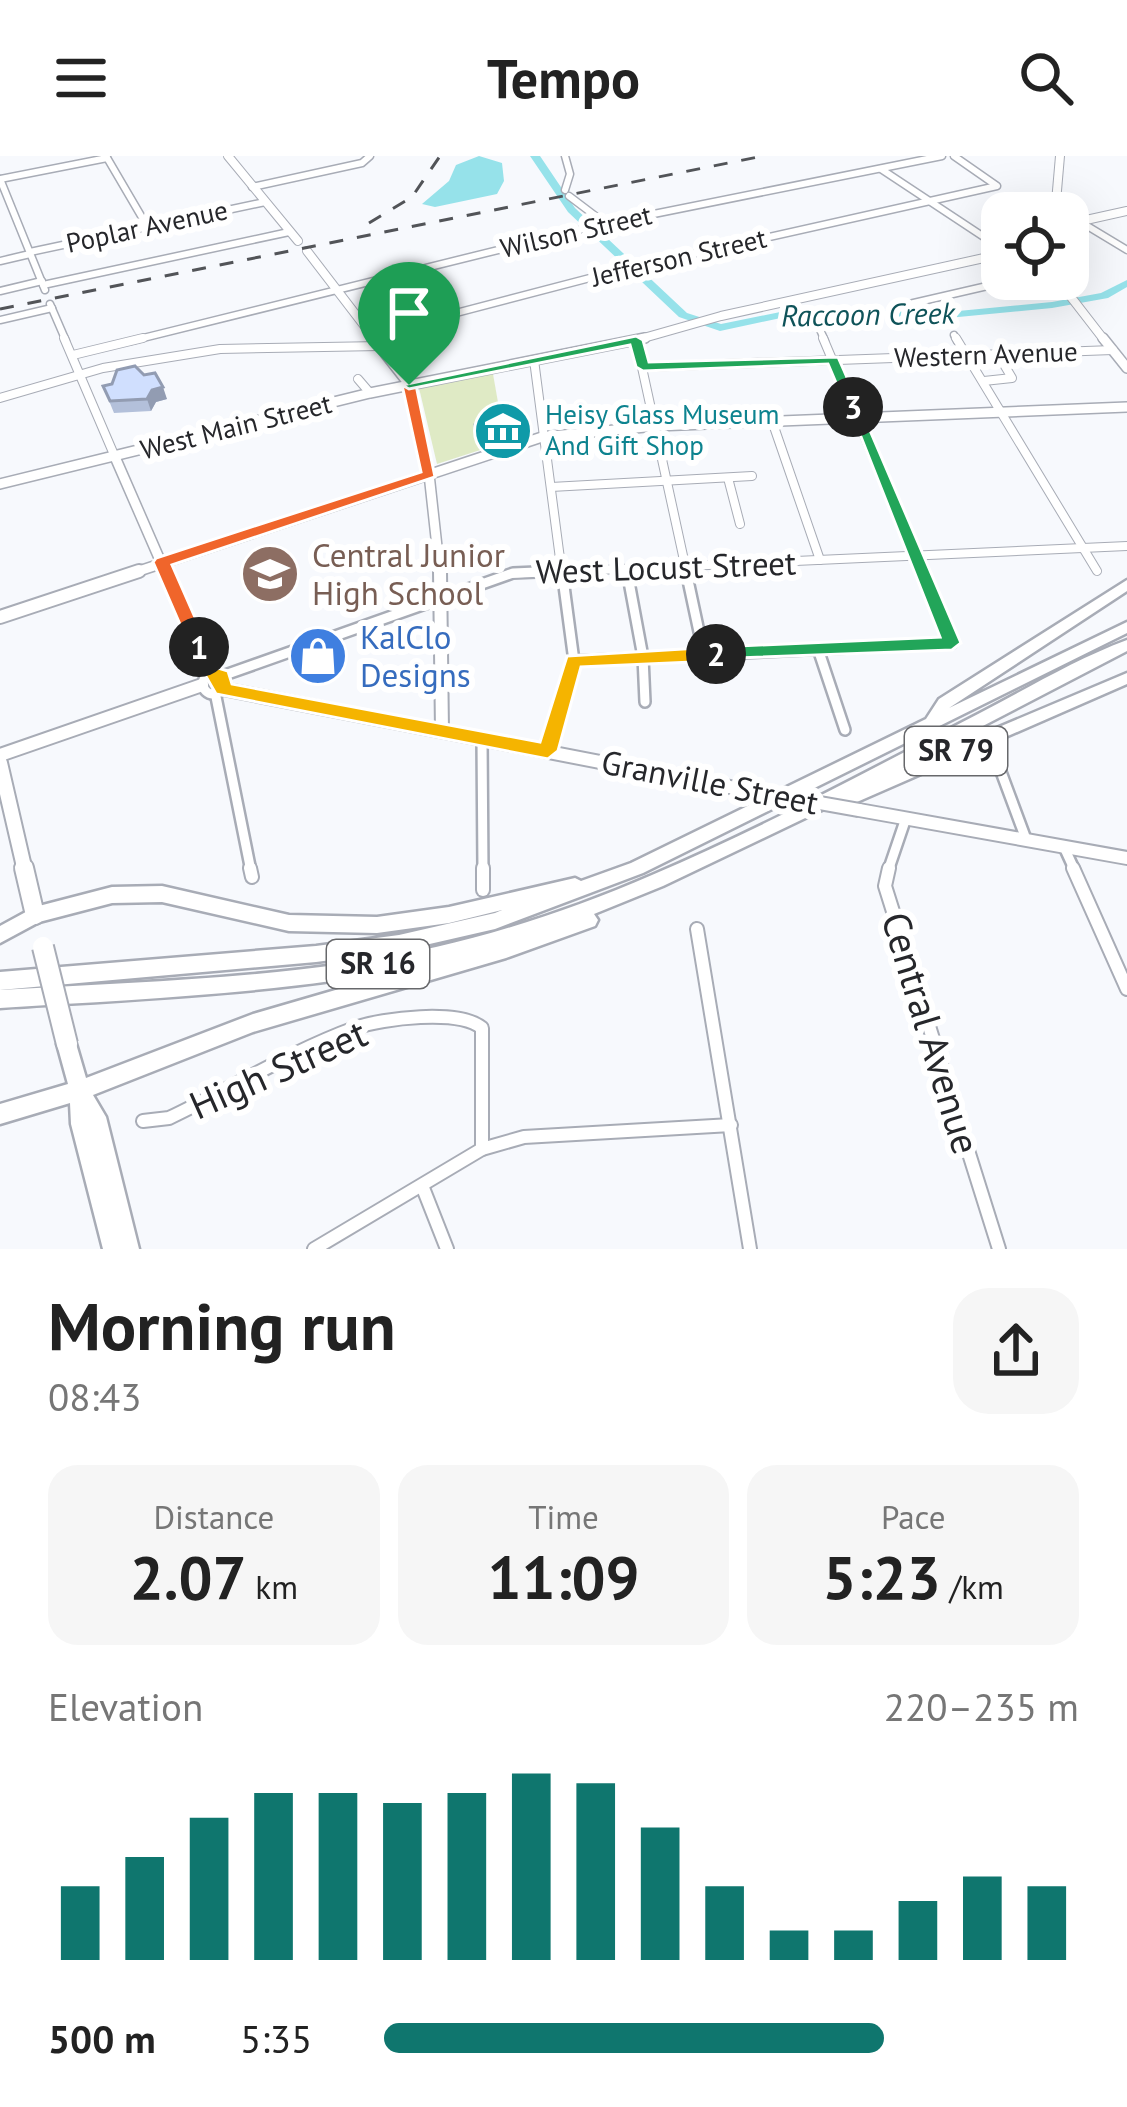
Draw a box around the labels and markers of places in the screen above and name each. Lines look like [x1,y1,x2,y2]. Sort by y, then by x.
pin [358,262,460,385]
pin: 3 [823,377,883,437]
place label: Heisy Glass Museum And Gift Shop [545,397,780,462]
museum icon: Heisy Glass Museum And Gift Shop [472,400,534,462]
place label: Central Junior High School [312,533,505,614]
school or university icon: Central Junior High School [239,543,301,605]
place label: KalClo Designs [360,615,471,696]
pin: 1 [169,617,229,677]
pin: 2 [686,624,746,684]
shop icon: KalClo Designs [287,625,349,687]

